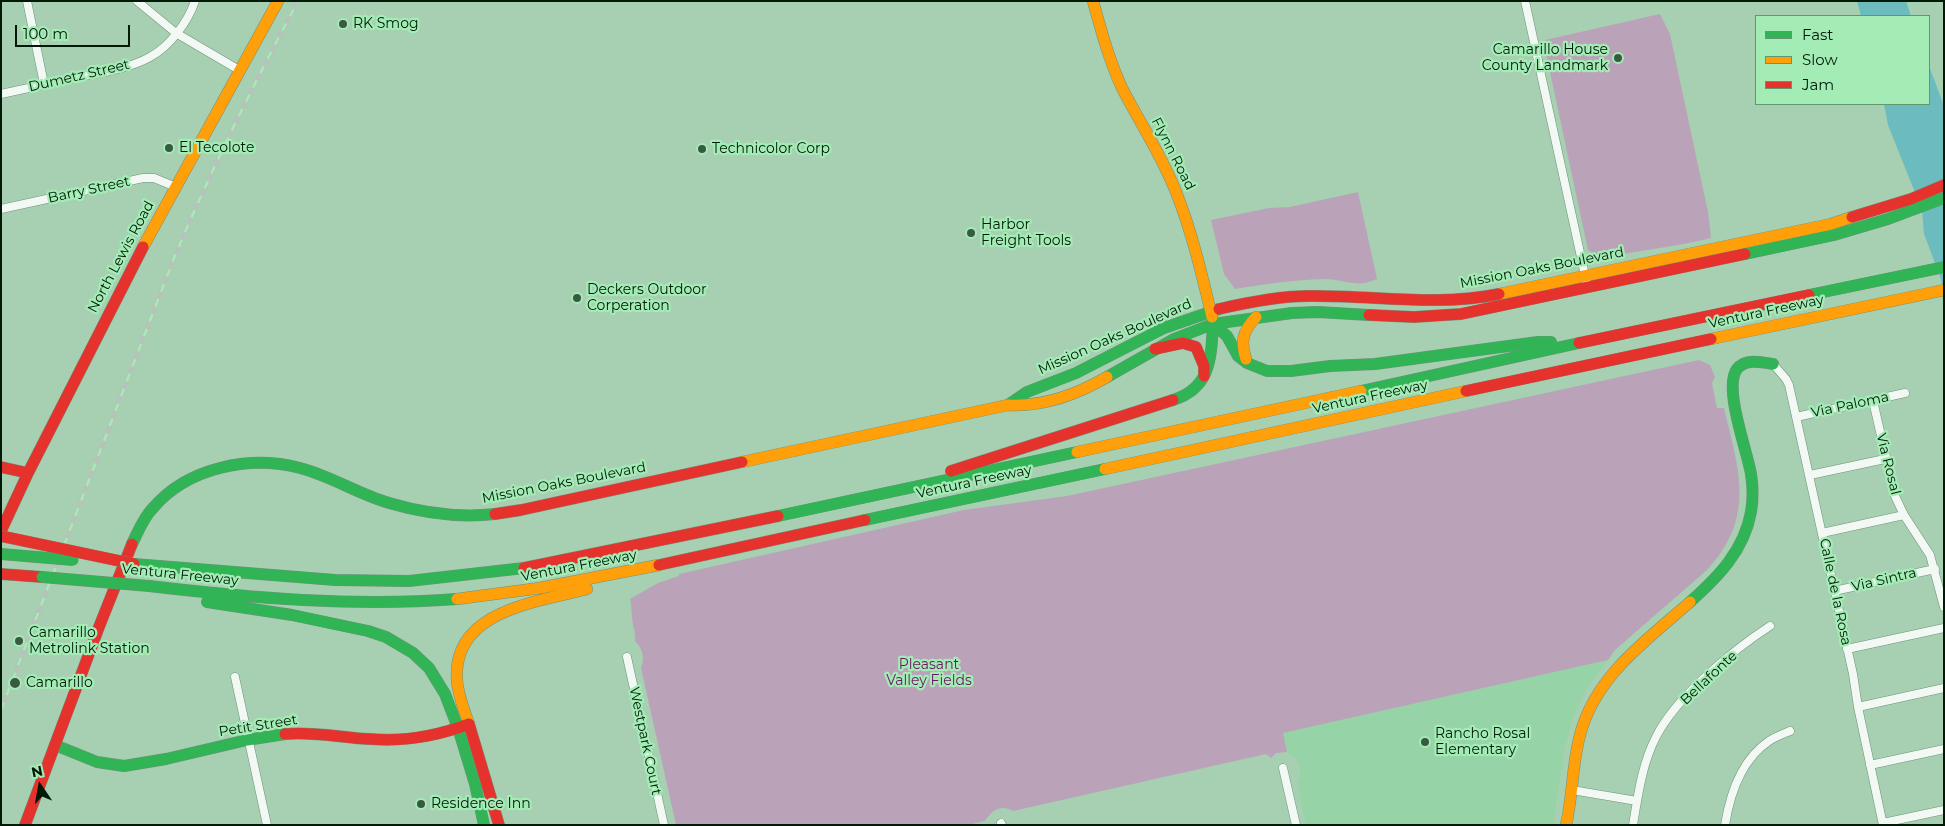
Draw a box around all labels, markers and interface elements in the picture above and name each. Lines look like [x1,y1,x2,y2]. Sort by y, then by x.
scale bar [18,15,132,47]
legend [1755,15,1930,105]
place label: RK Smog [353,16,419,32]
marker: RK Smog [337,18,349,30]
text: 100 m [23,24,68,43]
text: Fast [1802,25,1833,44]
place label: Camarillo House County Landmark [1482,42,1608,74]
text: Slow [1802,50,1838,69]
marker: Camarillo House County Landmark [1612,52,1624,64]
street label: Dumetz Street [27,56,131,96]
text: Jam [1802,75,1834,94]
street label: Flynn Road [1148,115,1198,193]
place label: El Tecolote [179,140,254,156]
place label: Technicolor Corp [712,141,830,157]
marker: El Tecolote [163,142,175,154]
marker: Technicolor Corp [696,143,708,155]
street label: Barry Street [46,173,132,207]
street label: North Lewis Road [84,198,158,316]
place label: Harbor Freight Tools [981,217,1071,250]
marker: Harbor Freight Tools [965,227,977,239]
street label: Mission Oaks Boulevard [1459,244,1625,292]
place label: Deckers Outdoor Corperation [587,282,707,314]
marker: Deckers Outdoor Corperation [571,292,583,304]
street label: Ventura Freeway [1707,292,1825,332]
street label: Mission Oaks Boulevard [1036,295,1194,379]
street label: Ventura Freeway [1311,377,1429,417]
street label: Via Paloma [1810,389,1890,421]
street label: Via Rosal [1872,431,1904,497]
street label: Mission Oaks Boulevard [481,459,647,507]
street label: Ventura Freeway [915,462,1033,502]
street label: Calle de la Rosa [1815,537,1855,647]
street label: Ventura Freeway [520,547,638,585]
street label: Ventura Freeway [121,561,239,589]
street label: Via Sintra [1850,564,1918,596]
place label: Camarillo Metrolink Station [29,625,150,658]
marker: Camarillo Metrolink Station [13,635,25,647]
street label: Bellafonte [1677,647,1741,709]
park label: Pleasant Valley Fields [886,657,972,690]
place label: Camarillo [26,675,93,691]
marker: Camarillo [8,676,22,690]
street label: Westpark Court [625,685,665,797]
street label: Petit Street [218,711,298,741]
place label: Rancho Rosal Elementary [1435,726,1530,759]
marker: Rancho Rosal Elementary [1419,736,1431,748]
north arrow [15,761,65,811]
text: N [29,761,44,781]
place label: Residence Inn [431,796,531,812]
marker: Residence Inn [415,798,427,810]

